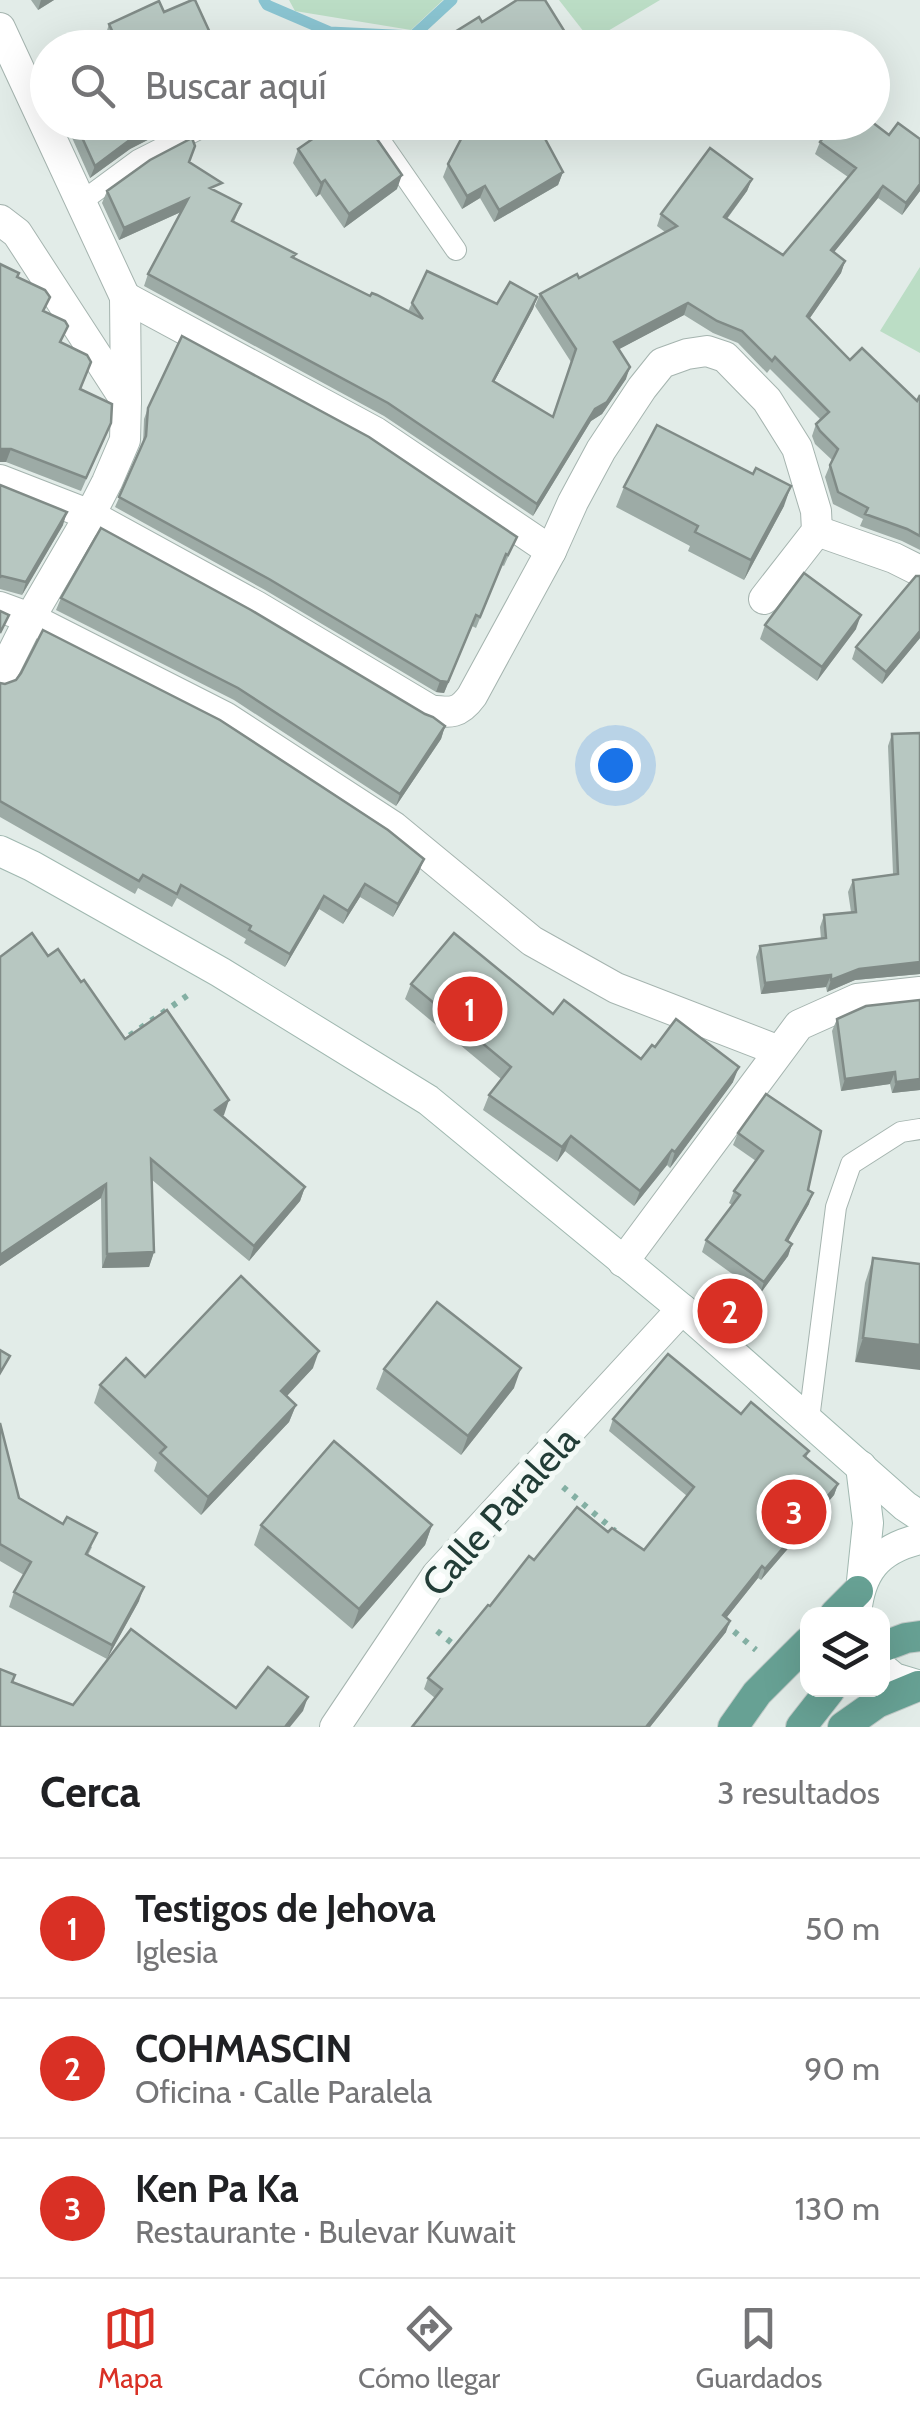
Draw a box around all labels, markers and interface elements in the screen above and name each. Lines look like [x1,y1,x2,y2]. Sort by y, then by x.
search box [30,30,890,140]
icon: search [65,58,120,113]
text: Buscar aquí [145,62,327,109]
your location [590,740,641,791]
pin: 1 [438,972,502,1046]
pin: 2 [698,1274,762,1348]
street label: Calle Paralela [412,1416,588,1606]
pin: 3 [762,1474,826,1550]
map controls [800,1607,890,1697]
button: layers [800,1607,890,1697]
text: Cerca [40,1766,140,1818]
text: 3 resultados [717,1773,880,1812]
text: Testigos de Jehova [135,1885,436,1932]
text: 1 [67,1909,78,1948]
text: 50 m [805,1909,880,1948]
text: Iglesia [135,1932,218,1971]
text: COHMASCIN [135,2025,352,2072]
text: 2 [64,2049,81,2088]
text: 90 m [804,2049,880,2088]
text: Oficina · Calle Paralela [135,2072,432,2111]
text: Ken Pa Ka [135,2165,299,2212]
text: 3 [64,2189,81,2228]
text: 130 m [795,2189,880,2228]
text: Restaurante · Bulevar Kuwait [135,2212,516,2251]
tab: Mapa [98,2301,163,2395]
tab: Cómo llegar [358,2301,500,2395]
tab: Guardados [696,2301,822,2395]

